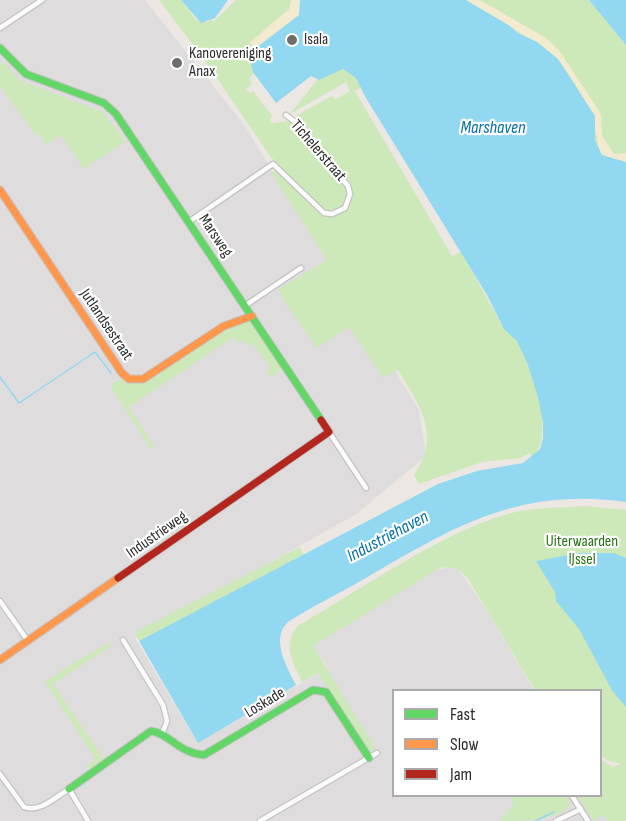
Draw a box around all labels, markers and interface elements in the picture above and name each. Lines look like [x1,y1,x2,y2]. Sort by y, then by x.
place label: Isala [304,30,328,50]
marker: Isala [285,33,299,47]
place label: Kanovereniging Anax [189,44,271,82]
marker: Kanovereniging Anax [170,56,184,70]
street label: Tichelerstraat [286,116,350,186]
water label: Marshaven [460,117,526,139]
street label: Marsweg [194,211,236,261]
street label: Jutlandsestraat [75,286,137,364]
street label: Industrieweg [123,507,191,563]
water label: Industriehaven [344,507,432,567]
park label: Uiterwaarden IJssel [546,532,618,570]
street label: Loskade [241,684,289,722]
legend [392,689,602,797]
text: Fast [450,704,475,725]
text: Slow [450,734,479,755]
text: Jam [450,764,472,785]

